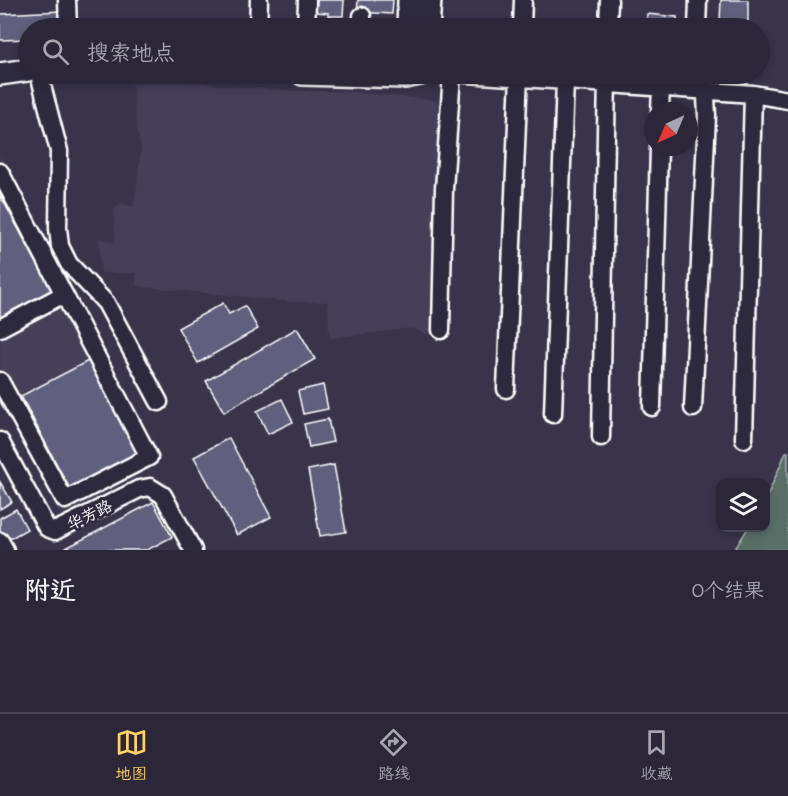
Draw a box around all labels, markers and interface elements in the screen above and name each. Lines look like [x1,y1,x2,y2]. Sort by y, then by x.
search box [18,18,770,84]
icon: search [39,35,72,68]
text: 搜索地点 [87,37,175,66]
north arrow [644,102,698,156]
map controls [716,478,770,532]
button: layers [716,478,770,532]
street label: 华芳路 [63,494,115,534]
text: 附近 [24,572,76,606]
text: 0个结果 [692,576,764,602]
tab: 地图 [115,726,148,784]
tab: 路线 [377,726,410,784]
tab: 收藏 [640,726,673,784]

